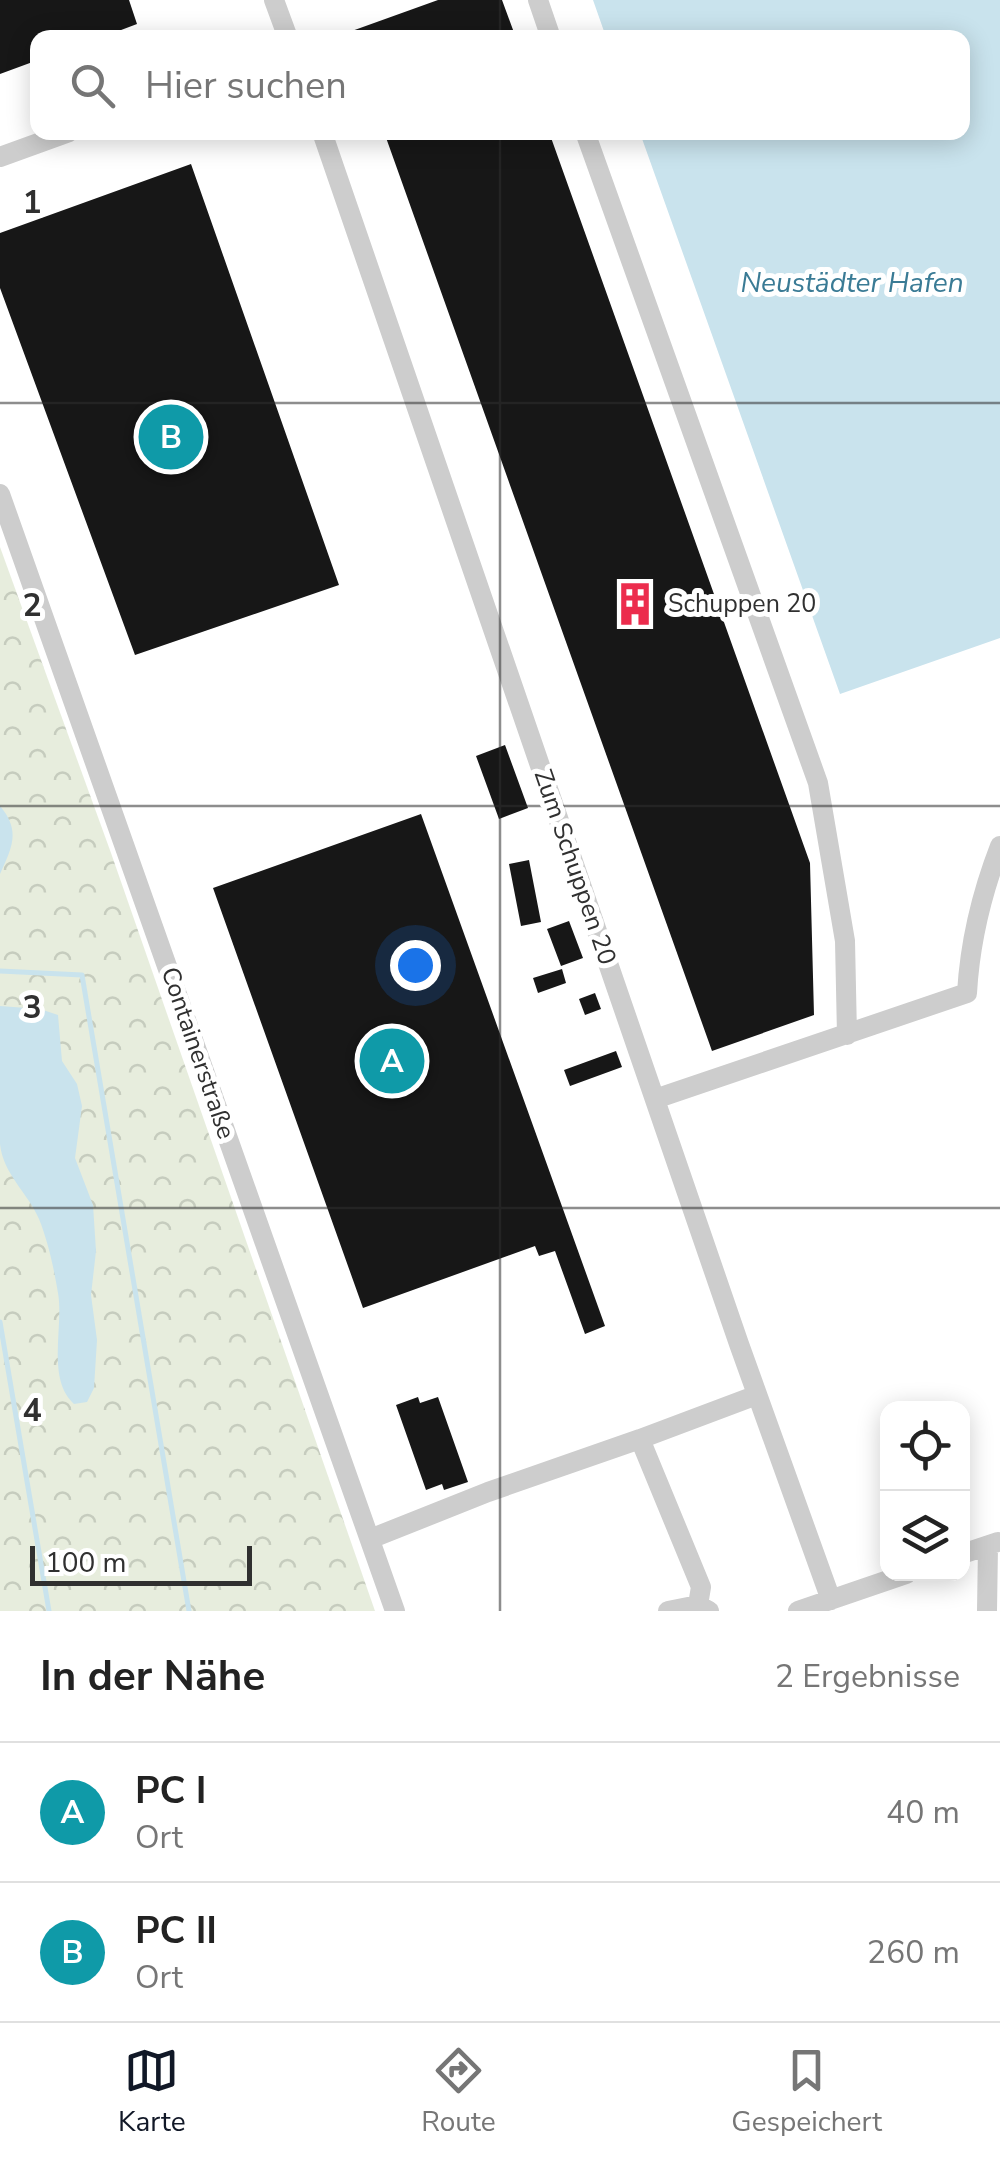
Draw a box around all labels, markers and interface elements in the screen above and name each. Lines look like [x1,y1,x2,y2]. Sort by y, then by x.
search box [30,30,970,140]
icon: search [65,58,120,113]
text: Hier suchen [145,60,347,111]
text: 1 [22,181,42,224]
water label: Neustädter Hafen [740,264,964,302]
pin: B [138,400,204,474]
building icon: Schuppen 20 [611,580,659,628]
text: 2 [22,584,42,627]
place label: Schuppen 20 [668,587,816,621]
street label: Zum Schuppen 20 [526,765,624,969]
your location [390,940,441,991]
street label: Containerstraße [153,963,243,1143]
text: 3 [22,986,42,1029]
pin: A [360,1024,424,1098]
text: 4 [22,1389,42,1432]
map controls [880,1401,970,1581]
button: locate [880,1401,970,1491]
button: layers [880,1491,970,1581]
scale bar [30,1541,252,1586]
text: 100 m [45,1544,127,1582]
text: In der Nähe [40,1648,265,1705]
text: 2 Ergebnisse [775,1655,960,1698]
text: PC I [135,1765,206,1816]
text: A [61,1791,84,1834]
text: 40 m [886,1791,960,1834]
text: Ort [135,1816,183,1859]
text: PC II [135,1905,217,1956]
text: B [61,1931,84,1974]
text: 260 m [867,1931,960,1974]
text: Ort [135,1956,183,1999]
tab: Karte [118,2043,186,2141]
tab: Route [421,2043,496,2141]
tab: Gespeichert [731,2043,882,2141]

